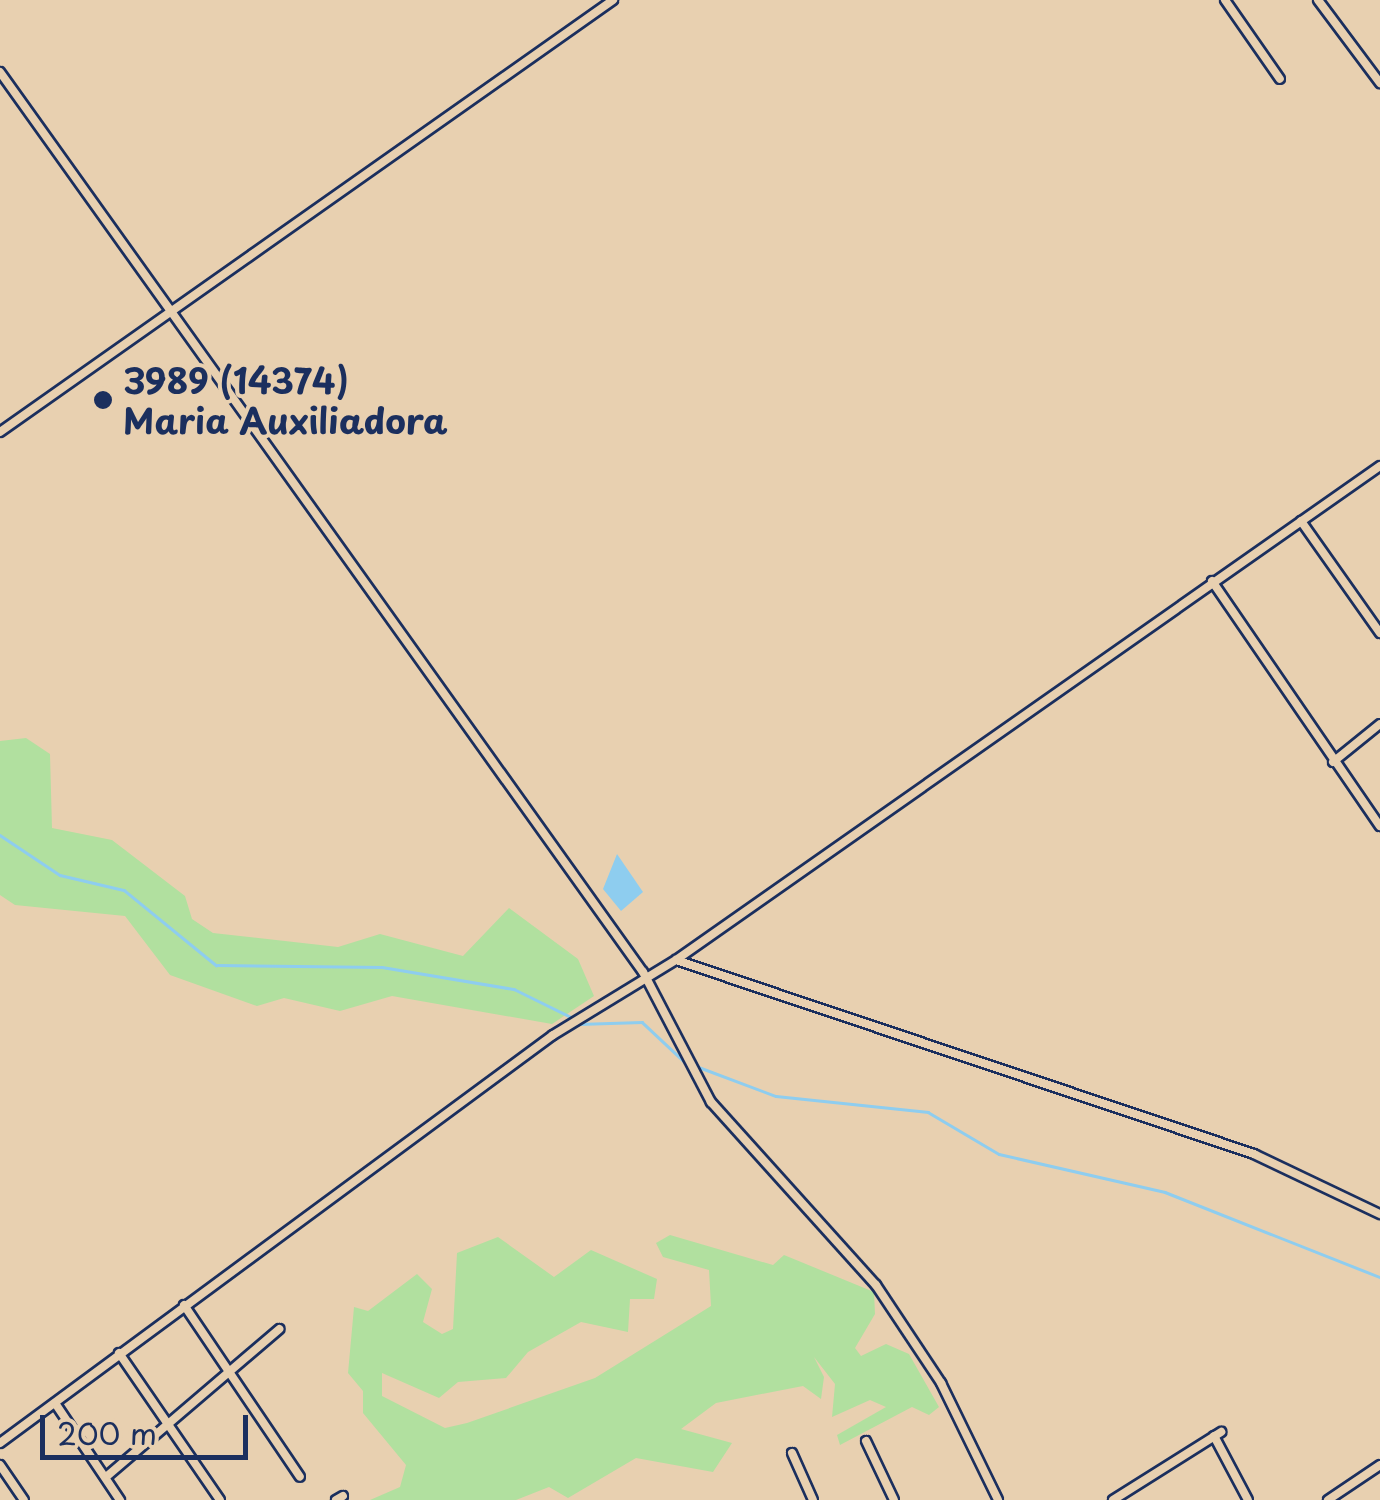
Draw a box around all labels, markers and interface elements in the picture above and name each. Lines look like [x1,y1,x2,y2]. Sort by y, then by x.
place label: 3989 (14374) Maria Auxiliadora [123,359,446,441]
marker: 3989 (14374) Maria Auxiliadora [92,389,114,411]
scale bar [45,1395,252,1457]
text: 200 m [57,1410,157,1455]

